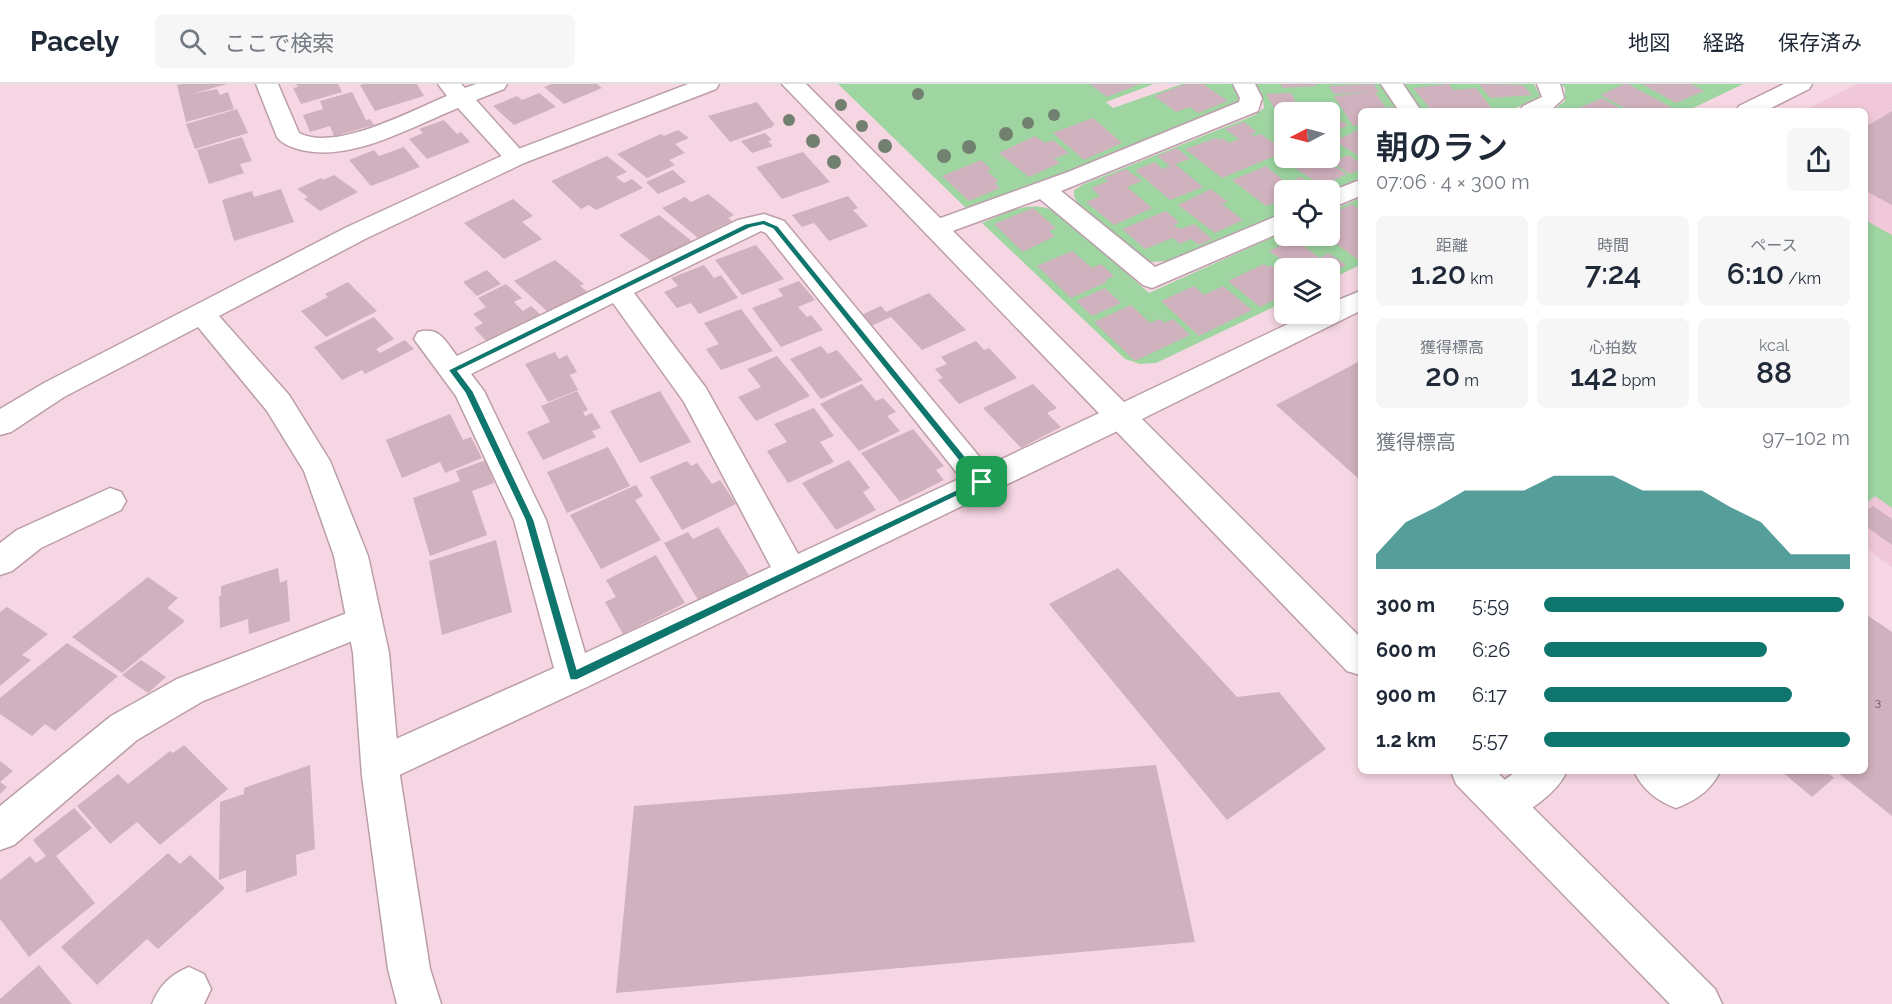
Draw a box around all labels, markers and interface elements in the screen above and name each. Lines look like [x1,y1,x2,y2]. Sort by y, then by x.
search box [155,14,575,68]
text: Pacely [30,25,119,58]
icon: search [176,25,209,58]
text: ここで検索 [224,30,334,56]
text: 地図 [1628,30,1670,55]
text: 経路 [1703,30,1745,55]
text: 保存済み [1778,30,1862,55]
north arrow [1274,102,1340,168]
map controls [1274,102,1340,324]
text: 朝のラン [1376,128,1508,167]
button: share [1787,128,1850,191]
text: 07:06 · 4 × 300 m [1376,170,1530,194]
button: locate [1274,180,1340,246]
text: 距離 [1436,236,1468,255]
text: 時間 [1597,236,1629,255]
text: ペース [1750,236,1798,255]
text: 1.20 [1411,256,1466,291]
text: 7:24 [1585,256,1641,291]
text: 6:10 [1727,256,1784,291]
button: layers [1274,258,1340,324]
text: km [1466,269,1493,288]
text: /km [1784,269,1821,288]
text: kcal [1759,336,1789,355]
text: 獲得標高 [1420,338,1484,357]
text: 心拍数 [1589,338,1637,357]
text: 88 [1756,355,1792,390]
text: 20 [1425,358,1460,393]
text: 142 [1570,358,1618,393]
text: m [1460,371,1479,390]
text: bpm [1618,371,1656,390]
text: 97–102 m [1762,426,1850,450]
text: 獲得標高 [1376,430,1456,454]
pin [956,456,1007,507]
icon: arrive [965,465,998,498]
text: 300 m [1376,593,1435,617]
text: 5:59 [1472,593,1509,617]
text: 600 m [1376,638,1436,662]
text: 6:26 [1472,638,1510,662]
text: 900 m [1376,683,1436,707]
text: 6:17 [1472,683,1507,707]
house number: 3 [1875,695,1881,709]
text: 1.2 km [1376,728,1436,752]
text: 5:57 [1472,728,1508,752]

